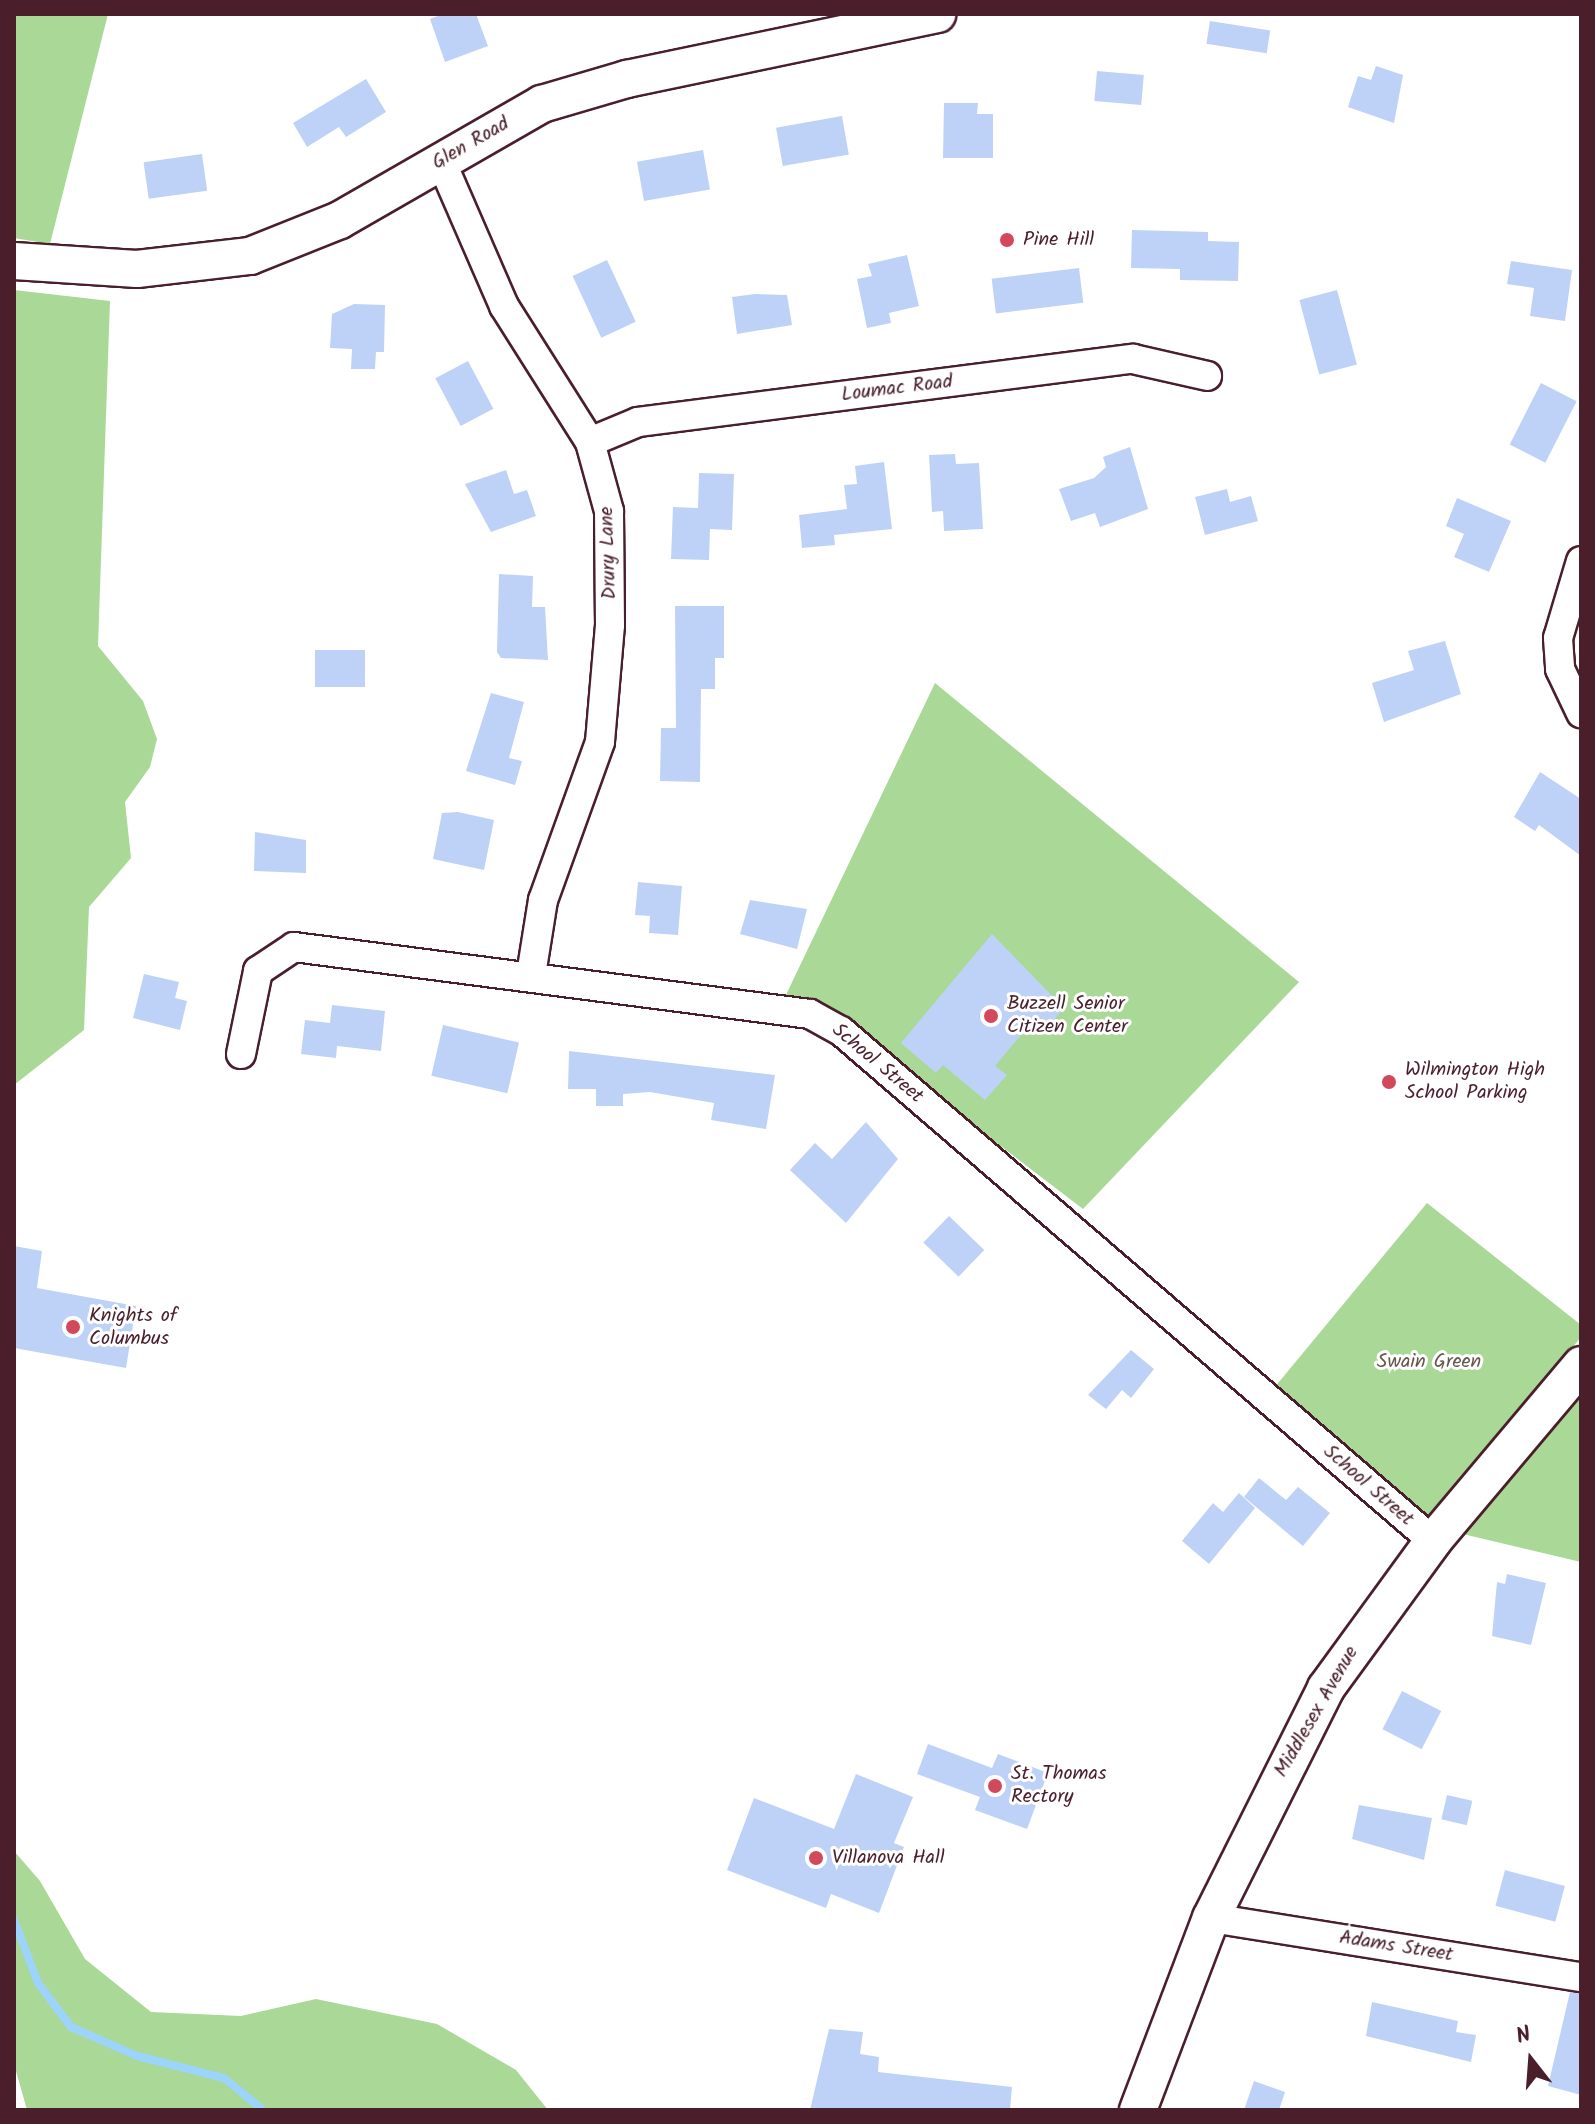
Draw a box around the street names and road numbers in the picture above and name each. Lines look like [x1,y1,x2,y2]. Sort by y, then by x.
street label: Glen Road [428,112,514,176]
street label: Loumac Road [840,370,954,408]
street label: Drury Lane [595,506,623,600]
street label: School Street [826,1019,928,1109]
street label: School Street [1318,1440,1418,1532]
street label: Middlesex Avenue [1270,1642,1364,1782]
street label: Adams Street [1337,1926,1455,1968]

